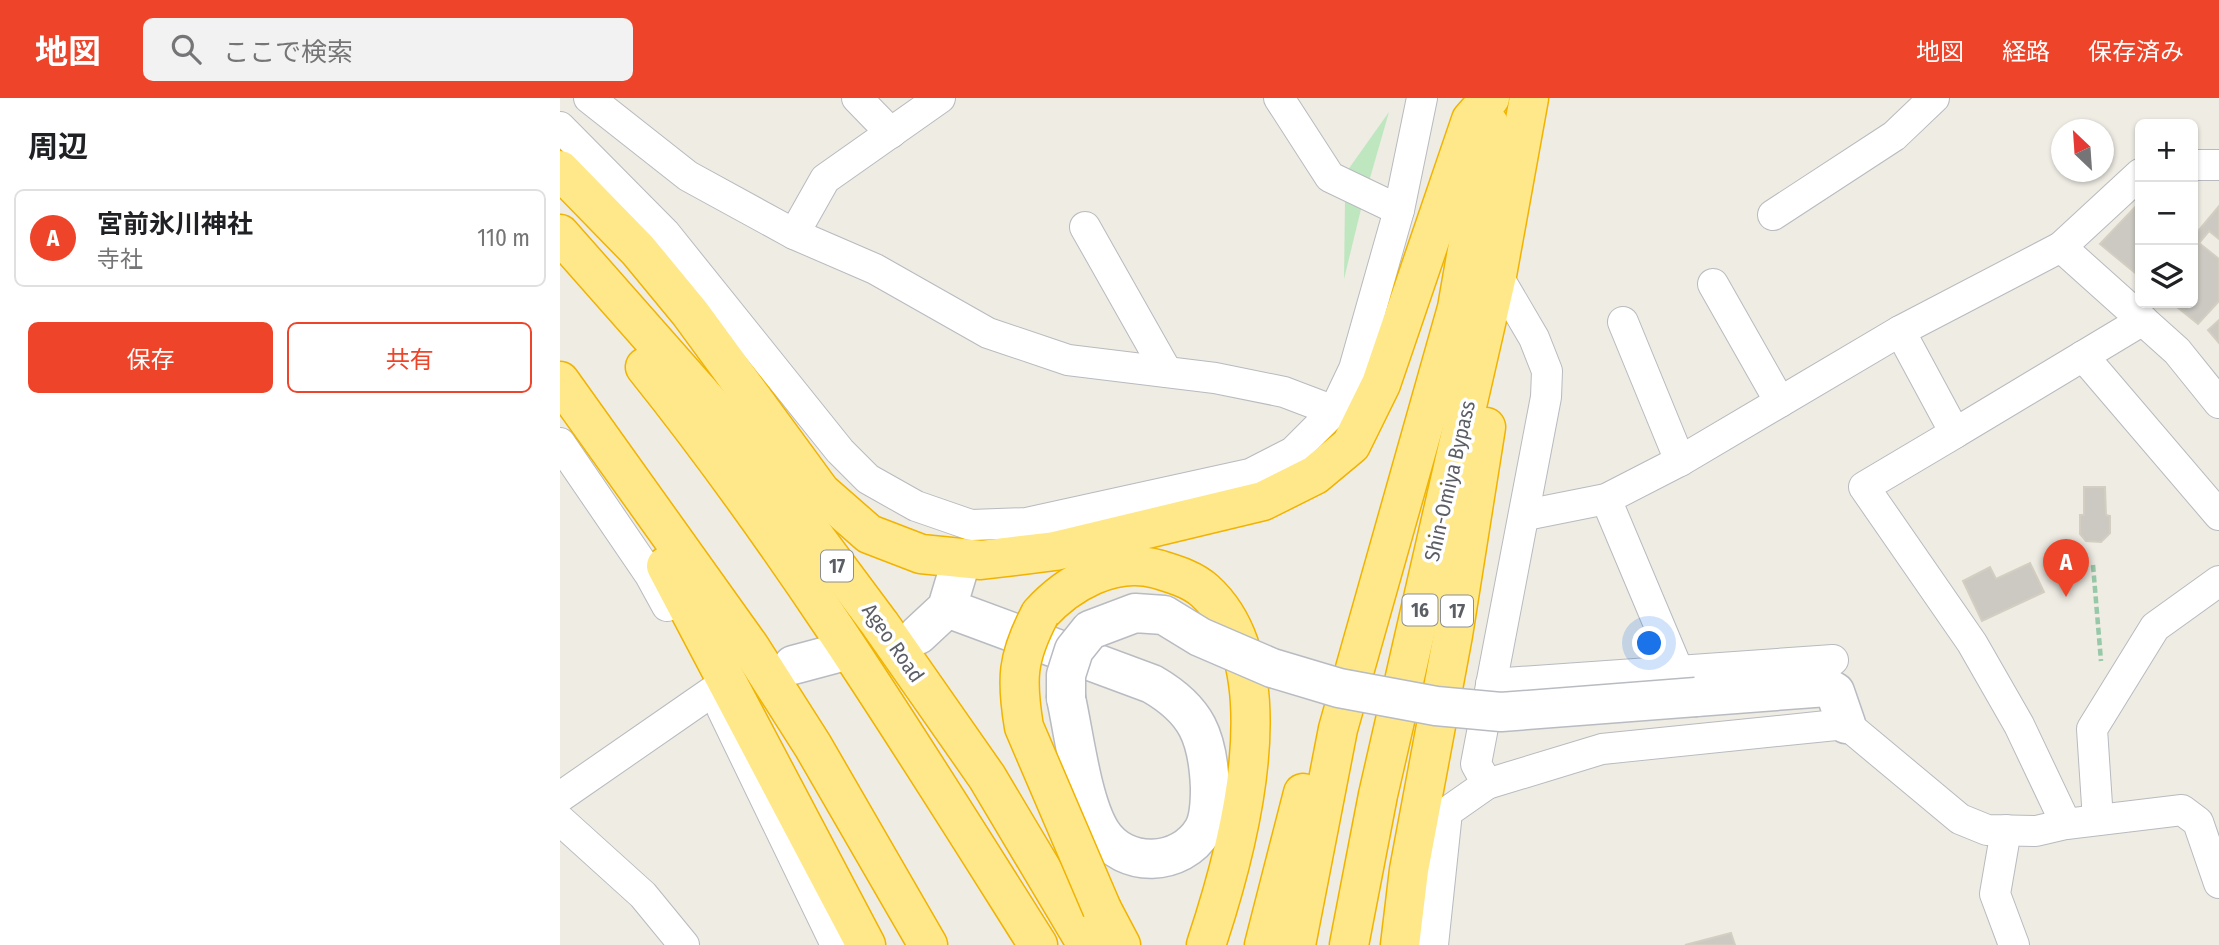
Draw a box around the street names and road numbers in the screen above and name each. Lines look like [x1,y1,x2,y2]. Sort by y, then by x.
street label: Shin-Omiya Bypass [1419,398,1481,564]
road number: 17 [821,551,853,582]
road number: 16 [1402,594,1438,625]
road number: 17 [1441,596,1473,626]
street label: Ageo Road [856,598,930,688]

